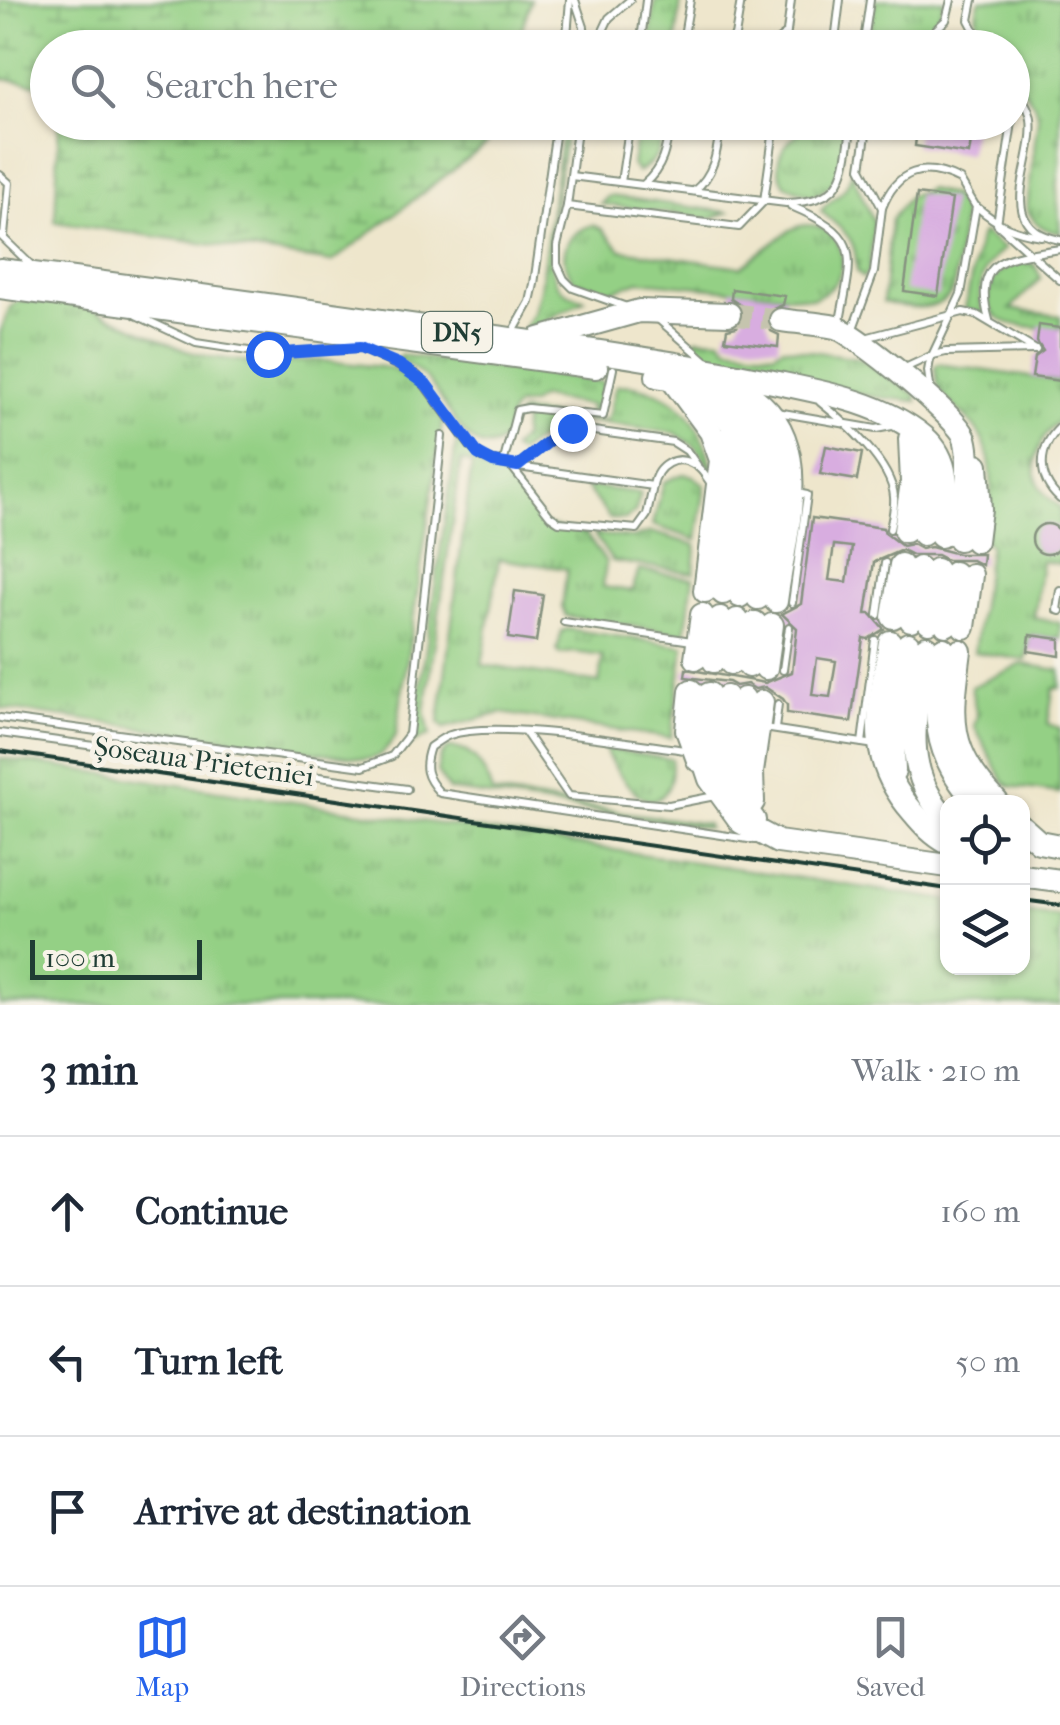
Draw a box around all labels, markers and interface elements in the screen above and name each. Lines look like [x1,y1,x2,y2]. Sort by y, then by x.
search box [30,30,1030,140]
icon: search [65,58,120,113]
text: Search here [145,63,338,108]
road number: DN5 [422,312,492,352]
route start [246,332,292,378]
route end [550,406,596,452]
street label: Șoseaua Prieteniei [92,729,316,793]
map controls [940,795,1030,975]
button: locate [940,795,1030,885]
button: layers [940,885,1030,975]
scale bar [30,935,202,980]
text: 100 m [45,941,115,974]
text: 3 min [40,1046,138,1095]
text: Walk · 210 m [852,1052,1020,1089]
icon: ahead [40,1184,95,1239]
text: Continue [135,1189,288,1234]
text: 160 m [940,1193,1020,1230]
icon: left [40,1334,95,1389]
text: Turn left [135,1339,283,1384]
text: 50 m [955,1343,1020,1380]
icon: arrive [40,1484,95,1539]
text: Arrive at destination [135,1489,471,1534]
tab: Map [135,1610,190,1703]
tab: Directions [460,1610,586,1703]
tab: Saved [856,1610,925,1703]

